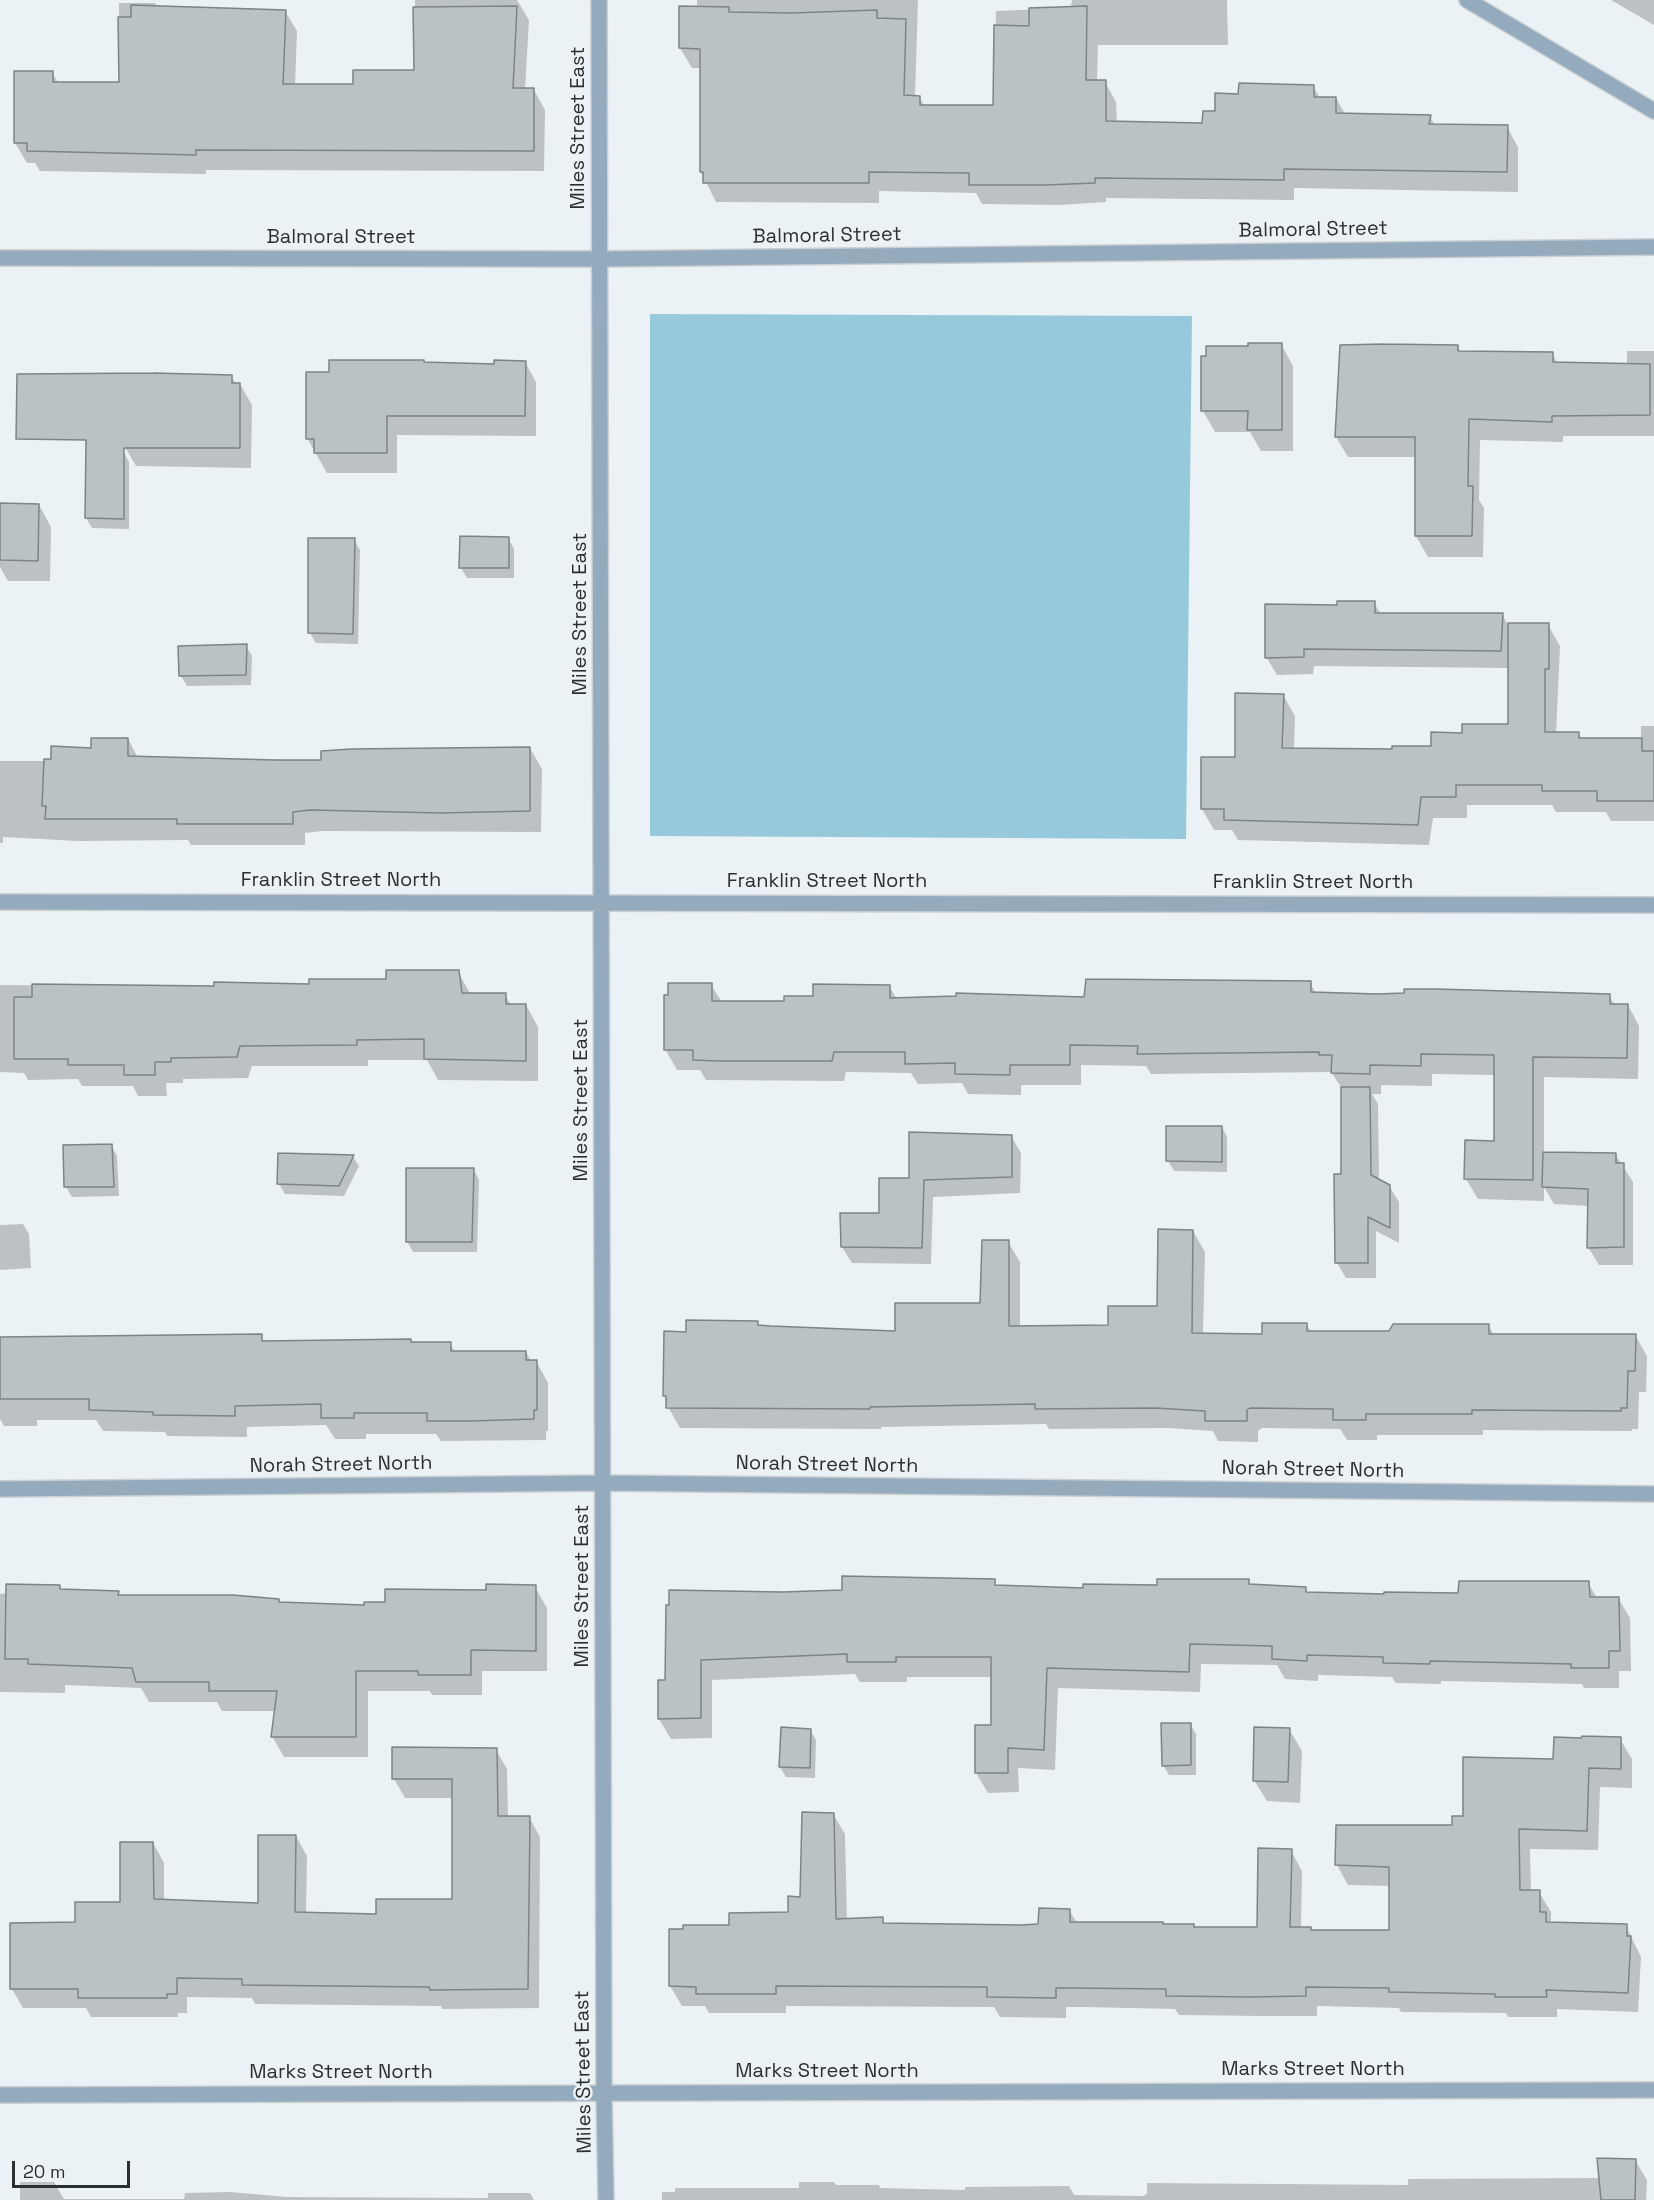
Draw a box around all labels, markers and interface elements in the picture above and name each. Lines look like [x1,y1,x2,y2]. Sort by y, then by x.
street label: Miles Street East [567,46,591,210]
street label: Balmoral Street [1238,217,1388,243]
street label: Balmoral Street [752,223,902,249]
street label: Balmoral Street [266,226,416,250]
street label: Miles Street East [569,532,593,696]
street label: Franklin Street North [241,869,441,893]
street label: Franklin Street North [727,870,927,894]
street label: Franklin Street North [1213,871,1413,895]
street label: Miles Street East [570,1018,594,1182]
street label: Norah Street North [249,1451,433,1479]
street label: Norah Street North [735,1451,919,1479]
street label: Norah Street North [1221,1456,1405,1484]
street label: Miles Street East [571,1504,595,1668]
street label: Miles Street East [571,1990,597,2154]
street label: Marks Street North [1221,2058,1405,2082]
street label: Marks Street North [735,2060,919,2084]
street label: Marks Street North [249,2061,433,2085]
scale bar [15,2149,134,2187]
text: 20 m [23,2160,66,2183]

